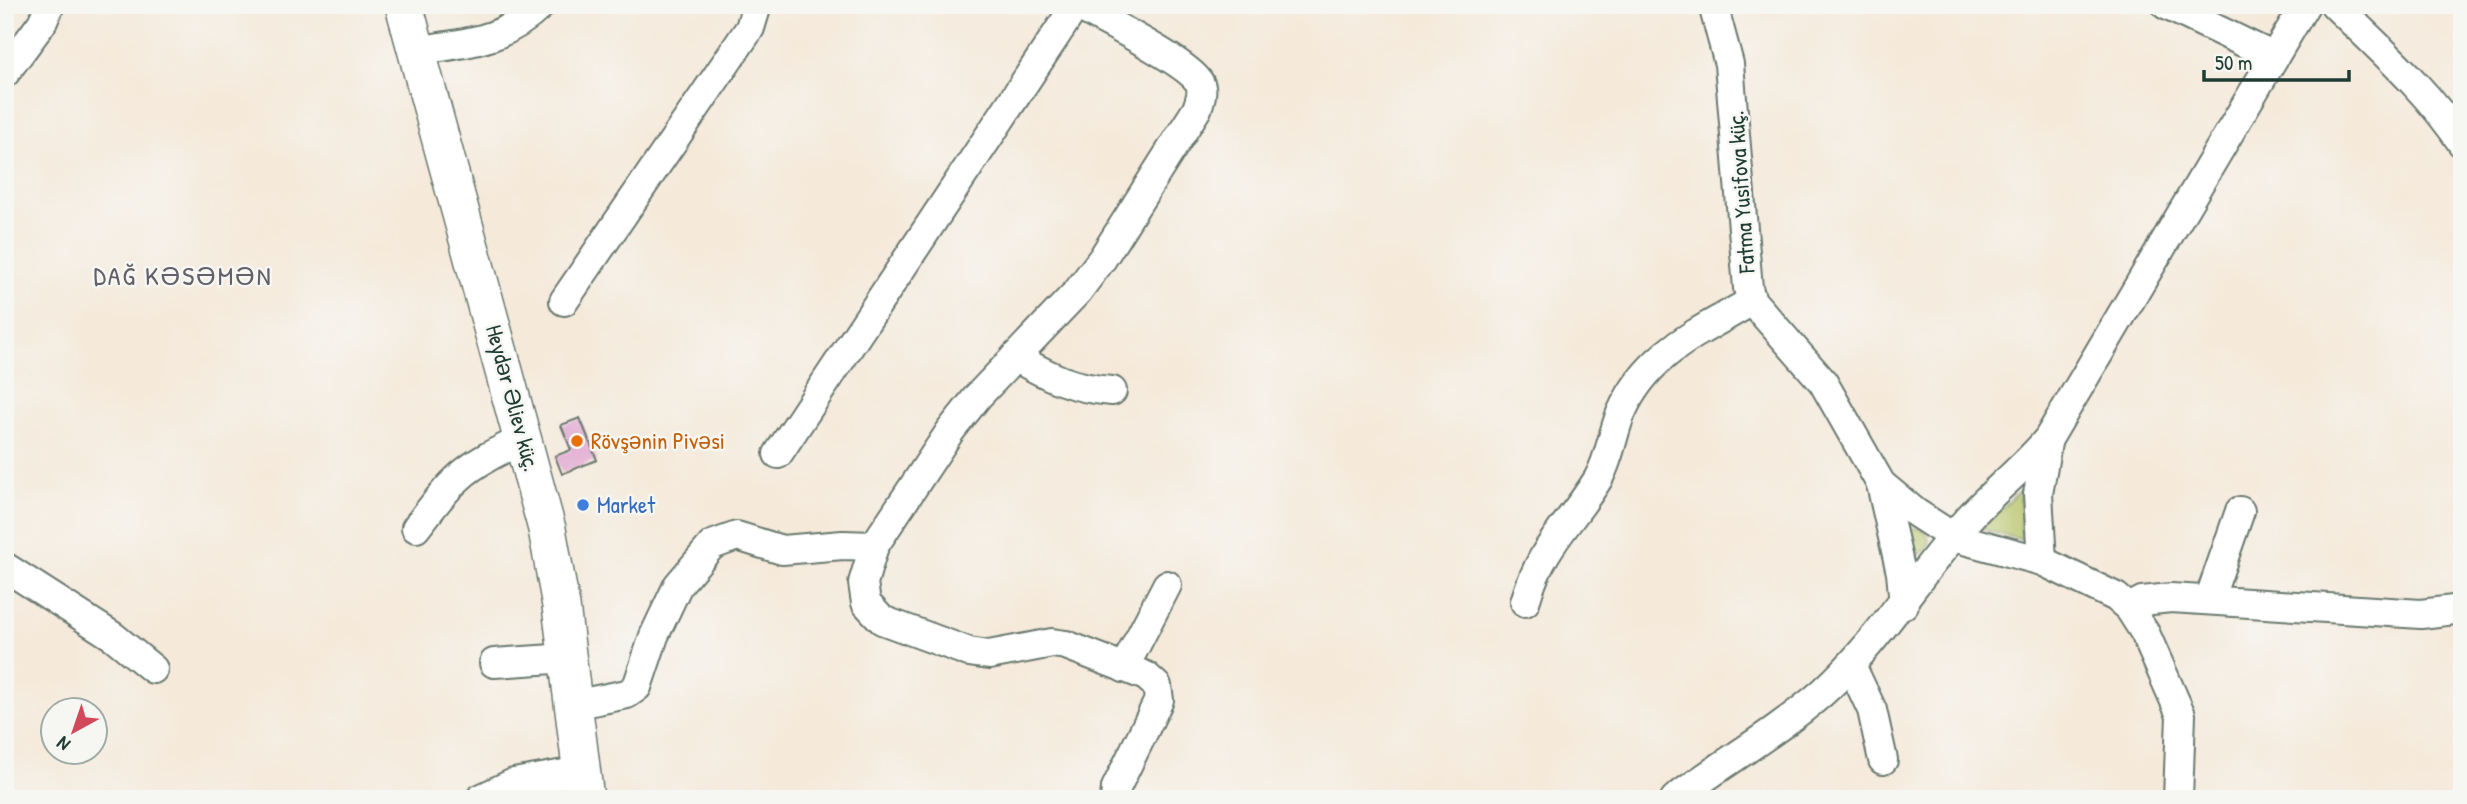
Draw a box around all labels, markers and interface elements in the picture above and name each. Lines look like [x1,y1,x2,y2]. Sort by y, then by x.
scale bar [2204,38,2350,82]
text: 50 m [2215,48,2252,77]
street label: Fatma Yusifova küç. [1719,110,1762,275]
district label: DAĞ KƏSƏMƏN [93,258,273,293]
street label: Heydər Əliev küç. [479,321,548,475]
place label: Rövşənin Pivəsi [591,425,725,456]
marker: Rövşənin Pivəsi [569,433,585,449]
place label: Market [597,489,656,520]
marker: Market [575,497,591,513]
north arrow [38,696,108,766]
text: N [51,731,75,757]

